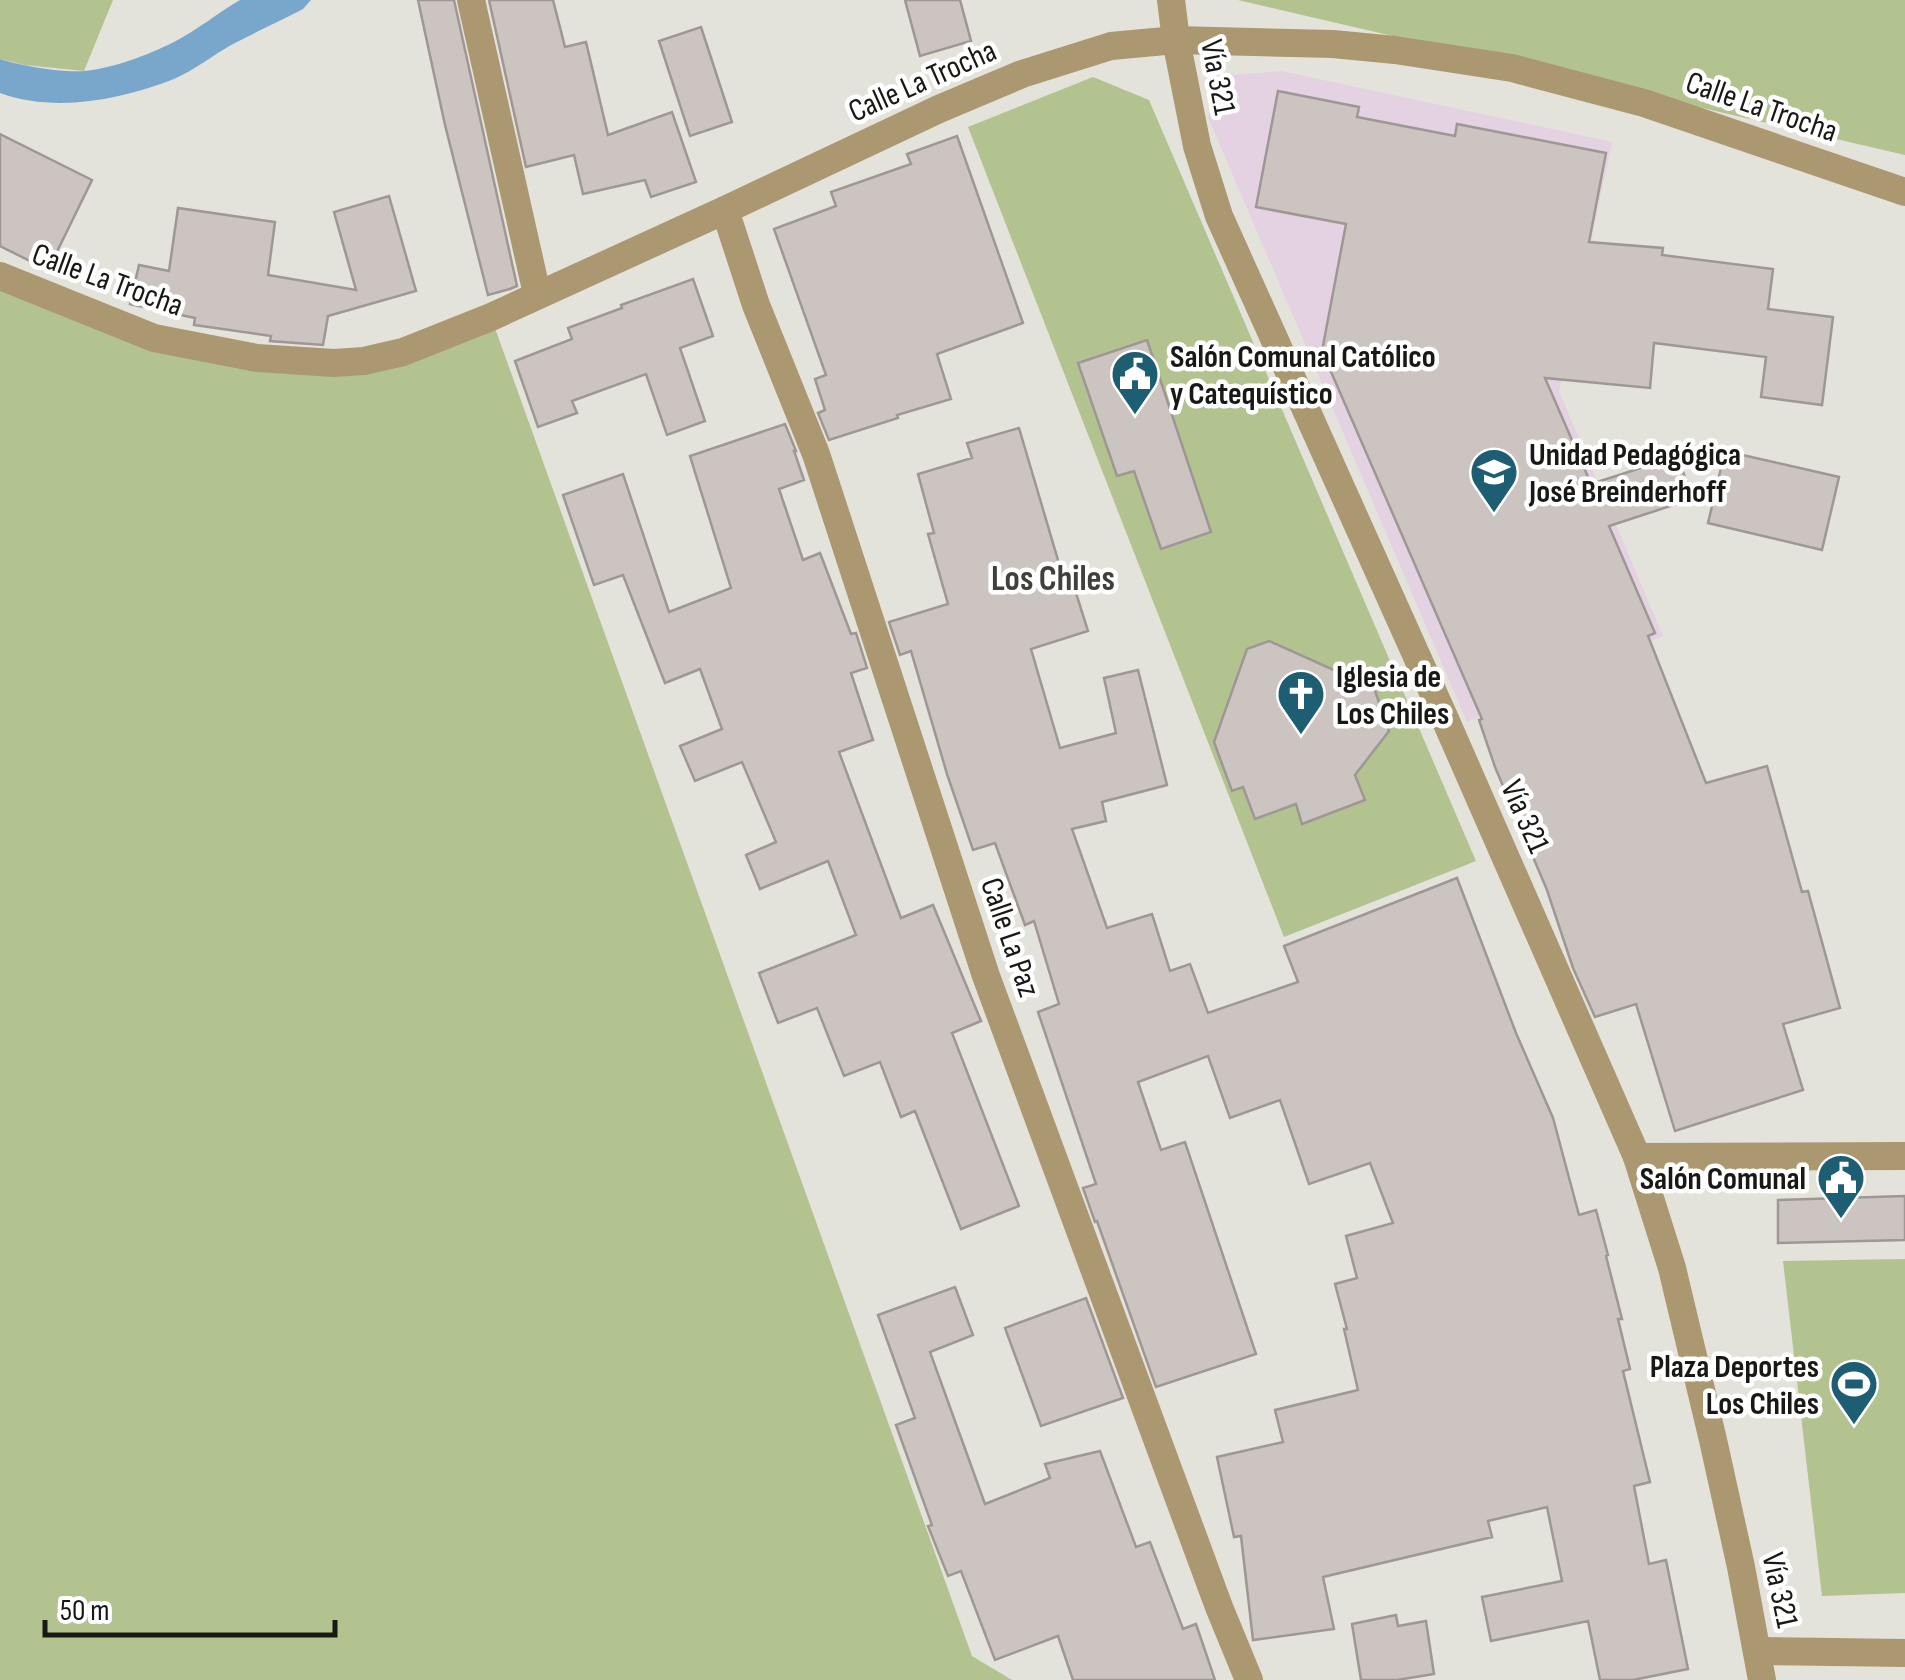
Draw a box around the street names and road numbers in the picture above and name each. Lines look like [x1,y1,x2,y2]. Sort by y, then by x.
street label: Calle La Trocha [843,31,1003,131]
street label: Vía 321 [1191,36,1244,118]
street label: Calle La Trocha [1681,63,1842,152]
street label: Calle La Trocha [27,235,188,326]
street label: Vía 321 [1491,774,1558,859]
street label: Calle La Paz [971,873,1048,1002]
street label: Vía 321 [1753,1549,1806,1631]

